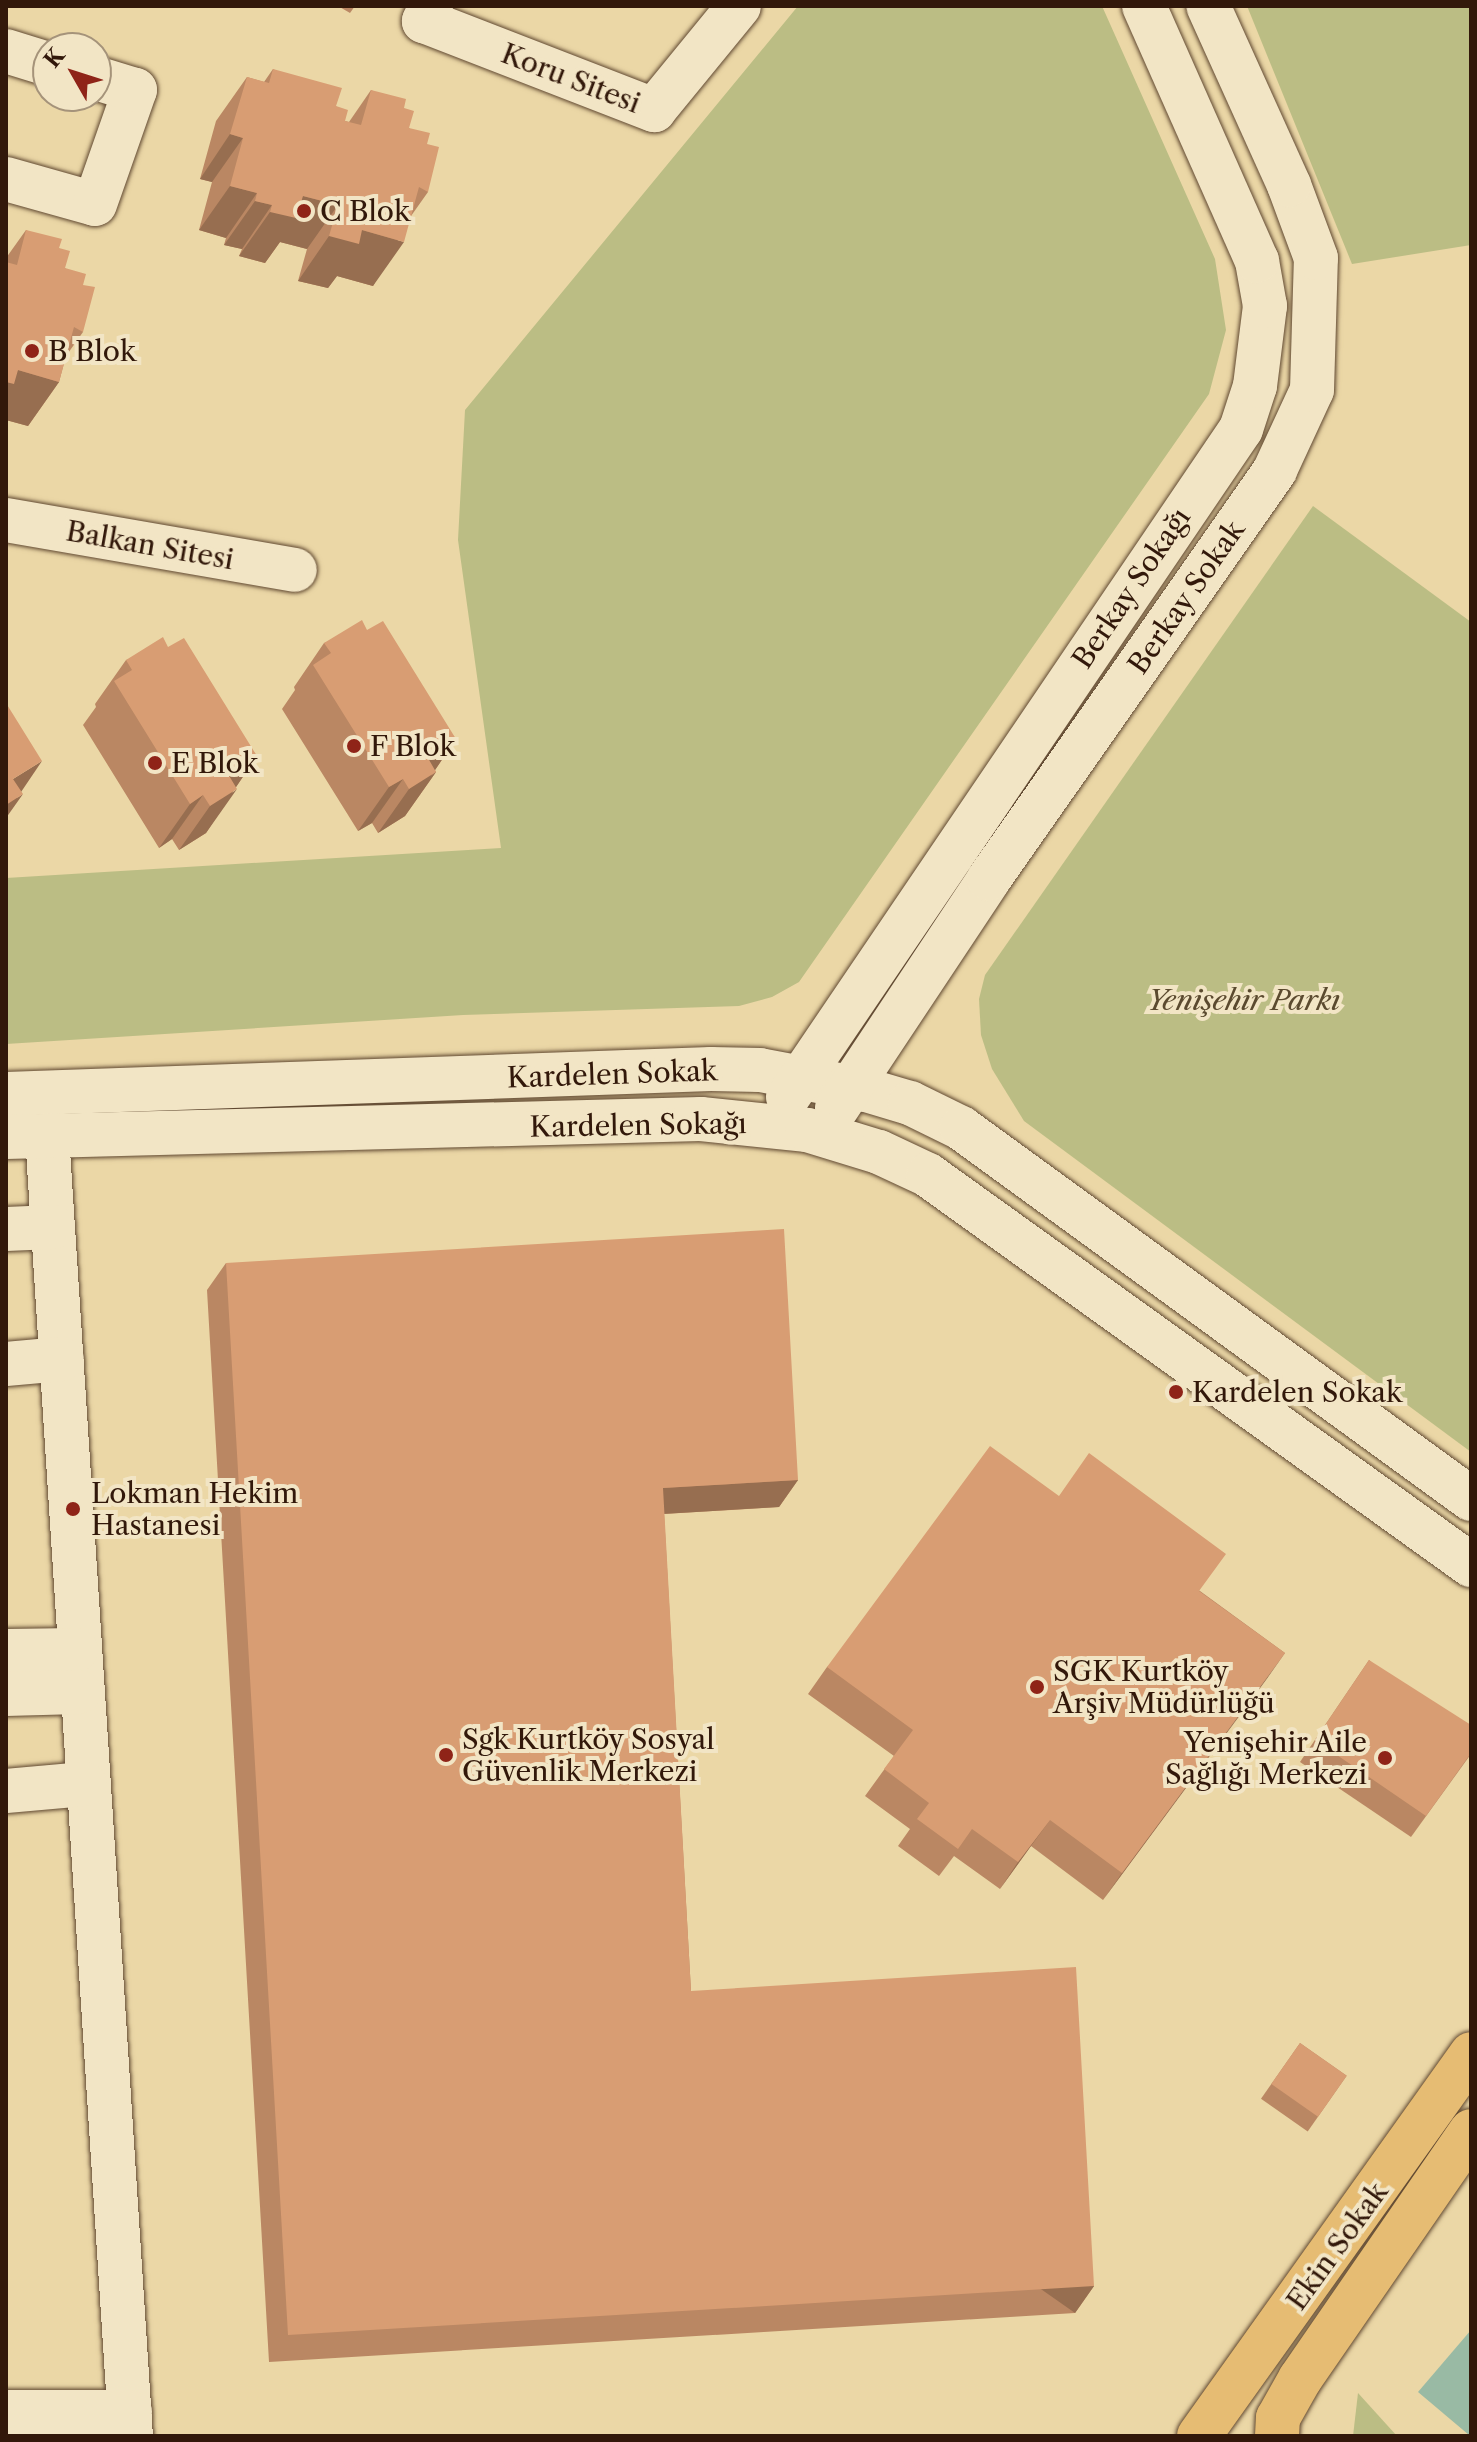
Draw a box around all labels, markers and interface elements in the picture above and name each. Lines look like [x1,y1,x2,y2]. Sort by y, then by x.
north arrow [32,32,112,112]
street label: Koru Sitesi [497,36,645,120]
text: K [38,43,71,73]
place label: C Blok [320,194,410,228]
marker: C Blok [295,202,313,220]
place label: B Blok [48,334,136,368]
marker: B Blok [23,342,41,360]
street label: Berkay Sokağı [1065,501,1197,675]
street label: Balkan Sitesi [64,514,236,576]
street label: Berkay Sokak [1121,514,1251,680]
place label: F Blok [370,729,457,763]
marker: F Blok [345,737,363,755]
place label: E Blok [171,746,259,780]
marker: E Blok [146,754,164,772]
park label: Yenişehir Parkı [1148,983,1340,1017]
street label: Kardelen Sokak [506,1054,718,1094]
street label: Kardelen Sokağı [529,1106,747,1144]
place label: Kardelen Sokak [1192,1375,1402,1409]
marker: Kardelen Sokak [1167,1383,1185,1401]
place label: Lokman Hekim Hastanesi [91,1476,298,1542]
marker: Lokman Hekim Hastanesi [62,1498,84,1520]
place label: SGK Kurtköy Arşiv Müdürlüğü [1053,1654,1275,1720]
marker: SGK Kurtköy Arşiv Müdürlüğü [1028,1678,1046,1696]
place label: Sgk Kurtköy Sosyal Güvenlik Merkezi [462,1722,716,1788]
place label: Yenişehir Aile Sağlığı Merkezi [1165,1725,1367,1791]
marker: Sgk Kurtköy Sosyal Güvenlik Merkezi [437,1746,455,1764]
marker: Yenişehir Aile Sağlığı Merkezi [1374,1747,1396,1769]
street label: Ekin Sokak [1279,2176,1395,2316]

